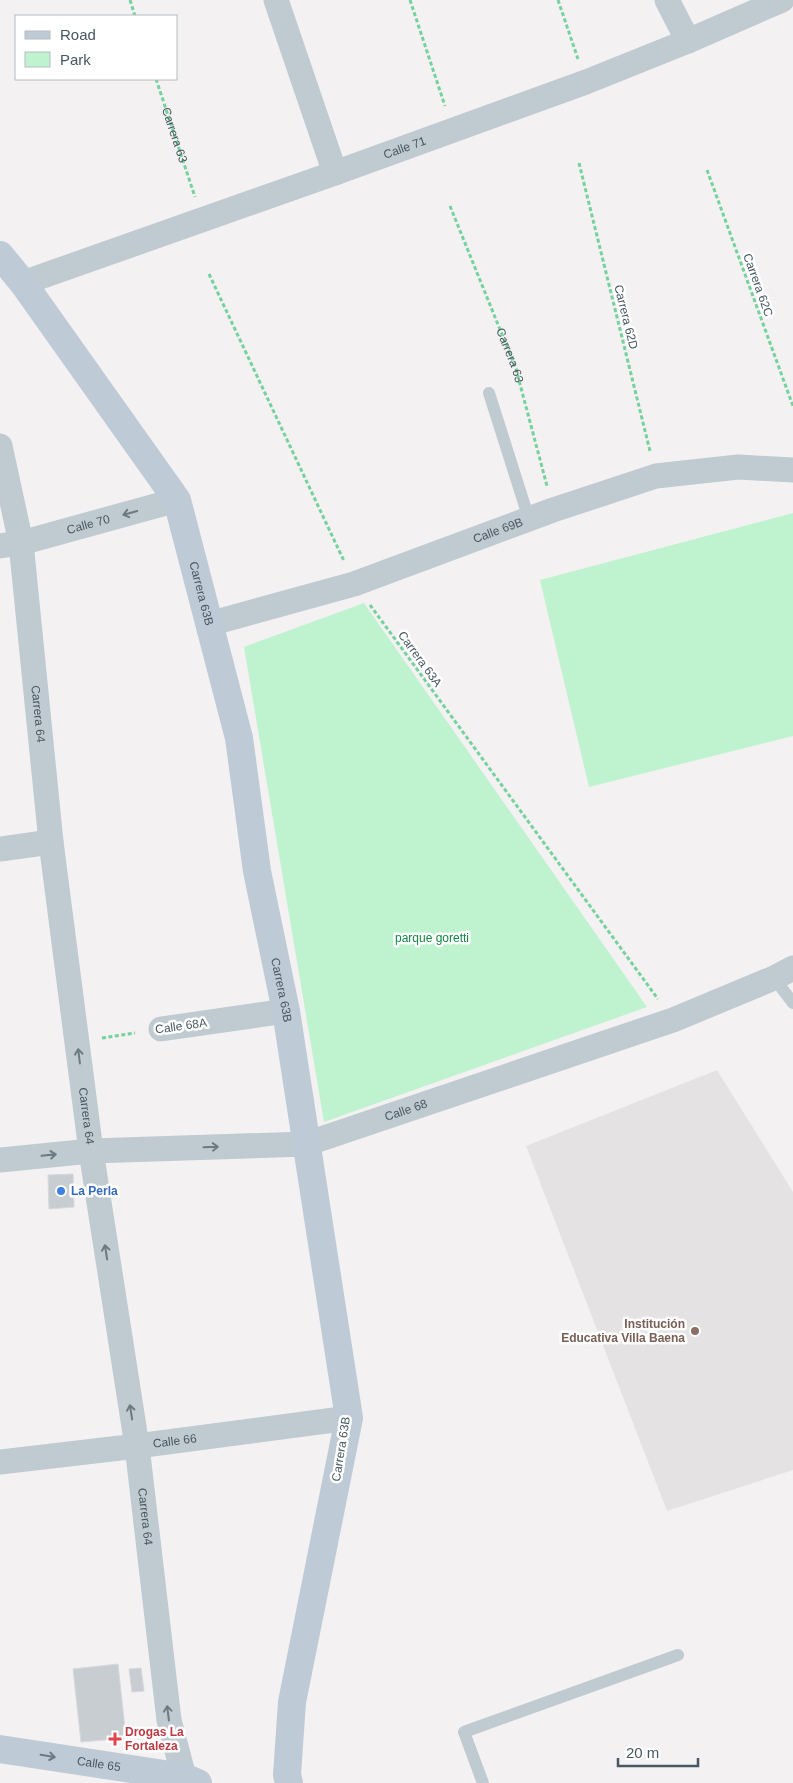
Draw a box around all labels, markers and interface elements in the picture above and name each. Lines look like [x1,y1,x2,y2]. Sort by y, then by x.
legend [15,15,178,80]
text: Road [60,26,96,43]
text: Park [60,51,91,68]
street label: Carrera 63 [159,106,190,165]
street label: Calle 71 [382,134,428,162]
street label: Carrera 62C [740,252,776,319]
street label: Carrera 62D [611,283,641,351]
street label: Carrera 63 [493,326,526,385]
one-way arrow [123,508,139,518]
street label: Calle 70 [65,512,112,537]
street label: Calle 69B [471,515,525,546]
street label: Carrera 63B [186,560,216,627]
street label: Carrera 63A [395,628,445,690]
street label: Carrera 64 [28,685,48,743]
park label: parque goretti [395,931,469,945]
street label: Carrera 63B [268,957,295,1023]
street label: Calle 68A [154,1015,208,1037]
one-way arrow [73,1049,83,1065]
street label: Carrera 64 [76,1087,97,1146]
street label: Calle 68 [383,1096,429,1124]
one-way arrow [202,1142,218,1152]
one-way arrow [40,1150,56,1160]
place label: La Perla [71,1184,118,1198]
marker: La Perla [55,1185,67,1197]
one-way arrow [101,1244,111,1260]
place label: Institución Educativa Villa Baena [561,1317,685,1345]
marker: Institución Educativa Villa Baena [689,1325,701,1337]
one-way arrow [126,1405,136,1421]
street label: Carrera 63B [329,1416,353,1482]
street label: Calle 66 [152,1431,198,1451]
street label: Carrera 64 [135,1487,156,1546]
one-way arrow [163,1705,173,1721]
place label: Drogas La Fortaleza [125,1725,184,1753]
marker: Drogas La Fortaleza [109,1733,121,1745]
scale bar [618,1736,698,1768]
text: 20 m [626,1744,659,1761]
one-way arrow [40,1751,56,1761]
street label: Calle 65 [76,1754,122,1774]

